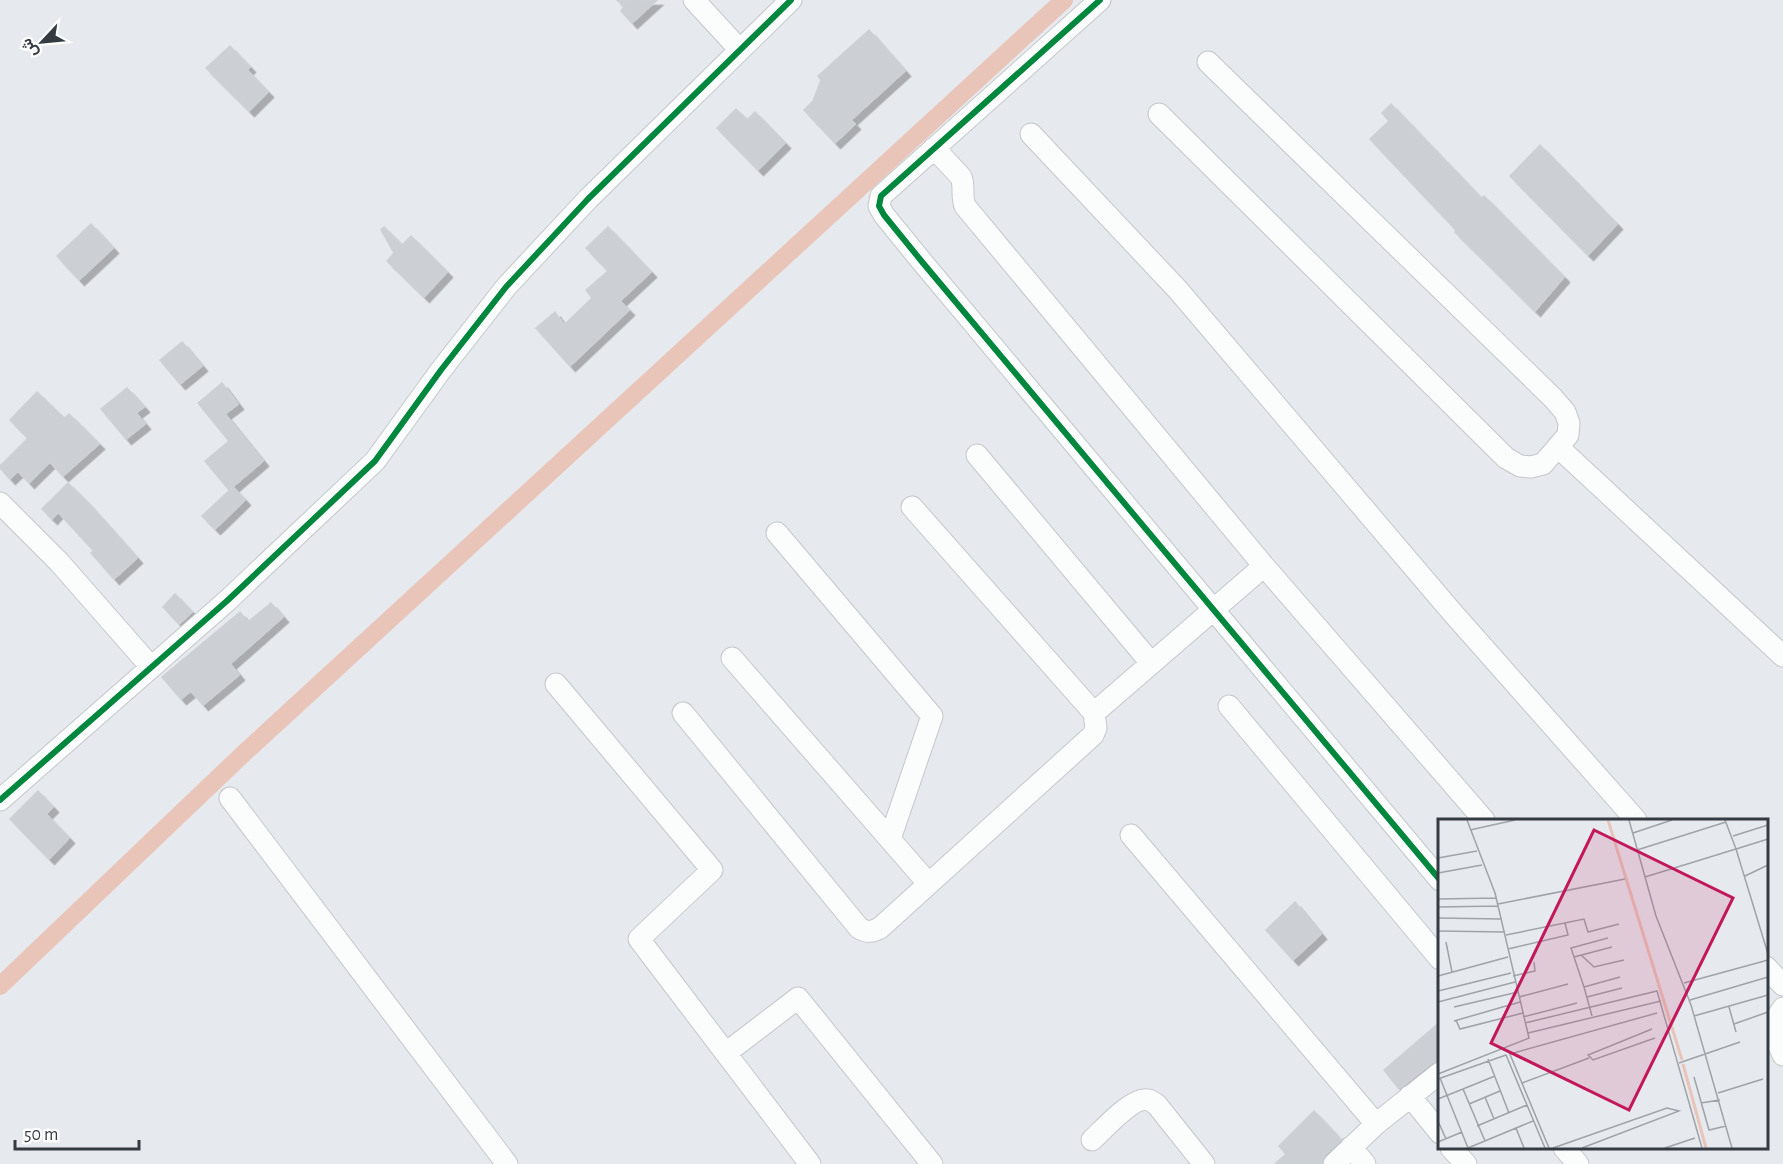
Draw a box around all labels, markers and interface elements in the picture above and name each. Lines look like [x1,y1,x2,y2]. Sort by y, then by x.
north arrow [12,12,72,72]
text: ش [18,36,42,60]
inset map [1438,819,1768,1149]
scale bar [15,1113,140,1151]
text: 50 m [24,1126,58,1144]

